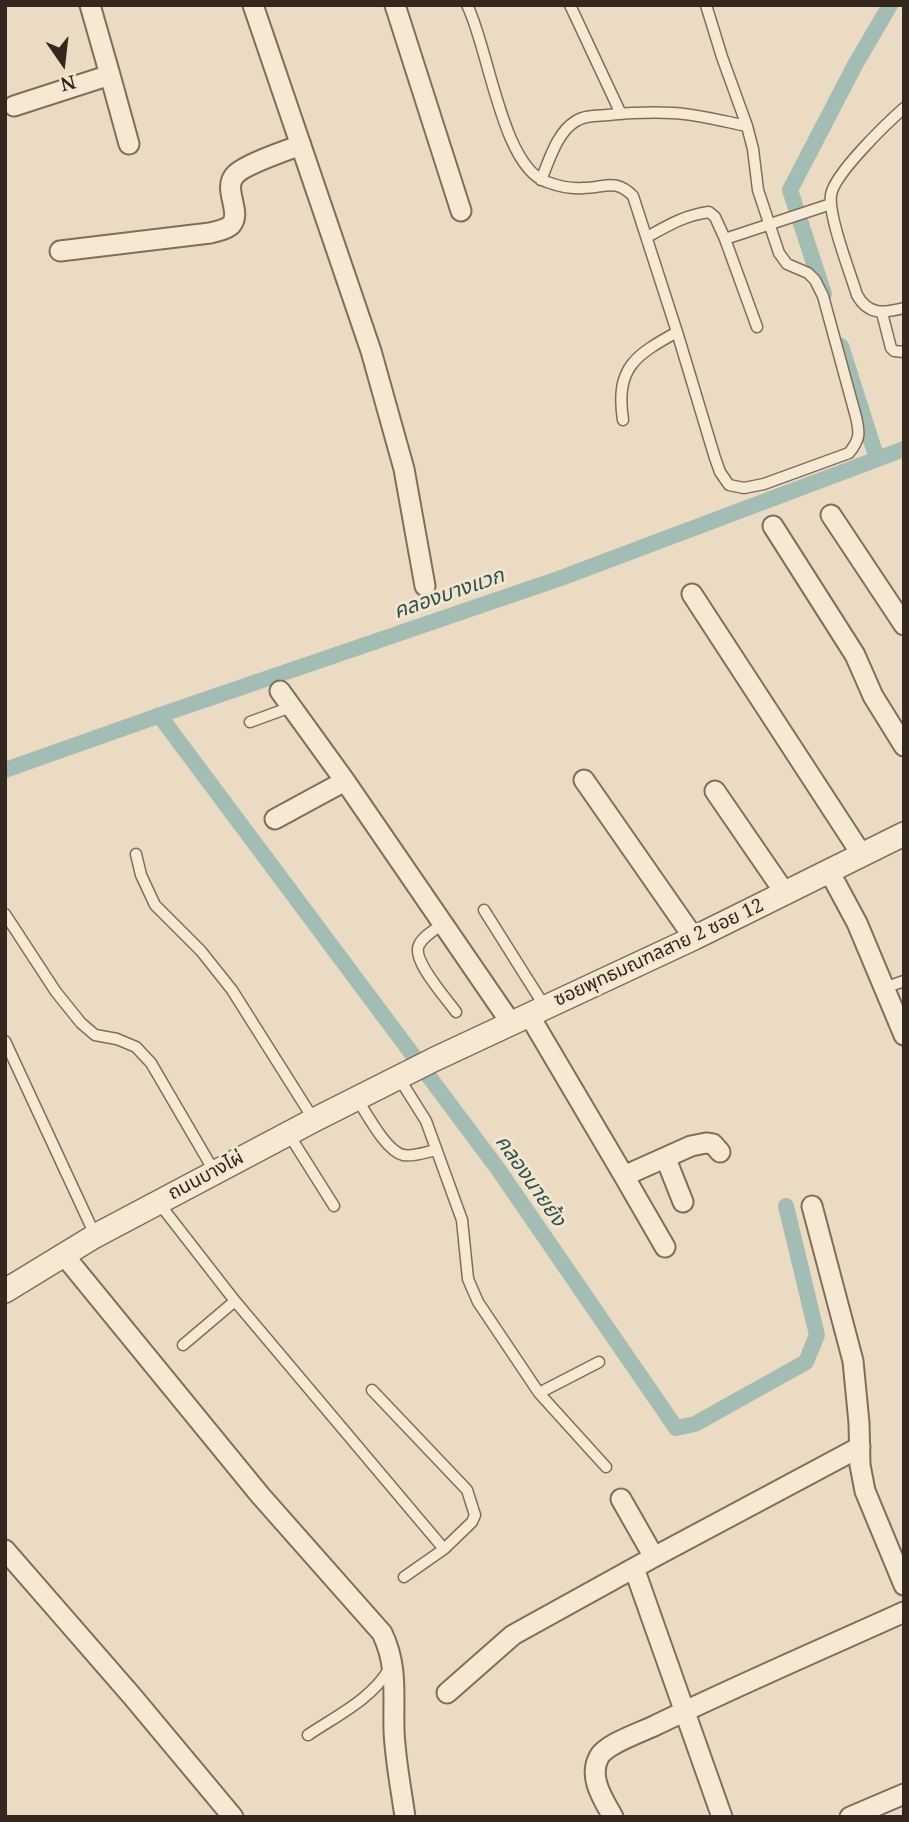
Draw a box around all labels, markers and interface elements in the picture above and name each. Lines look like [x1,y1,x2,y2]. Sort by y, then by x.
north arrow [28,28,98,98]
text: N [58,69,79,98]
water label: คลองบางแวก [390,563,508,625]
street label: ซอยพุทธมณฑลสาย 2 ซอย 12 [550,894,768,1012]
water label: คลองนายย้ง [489,1130,571,1232]
street label: ถนนบางไผ่ [164,1147,248,1205]

